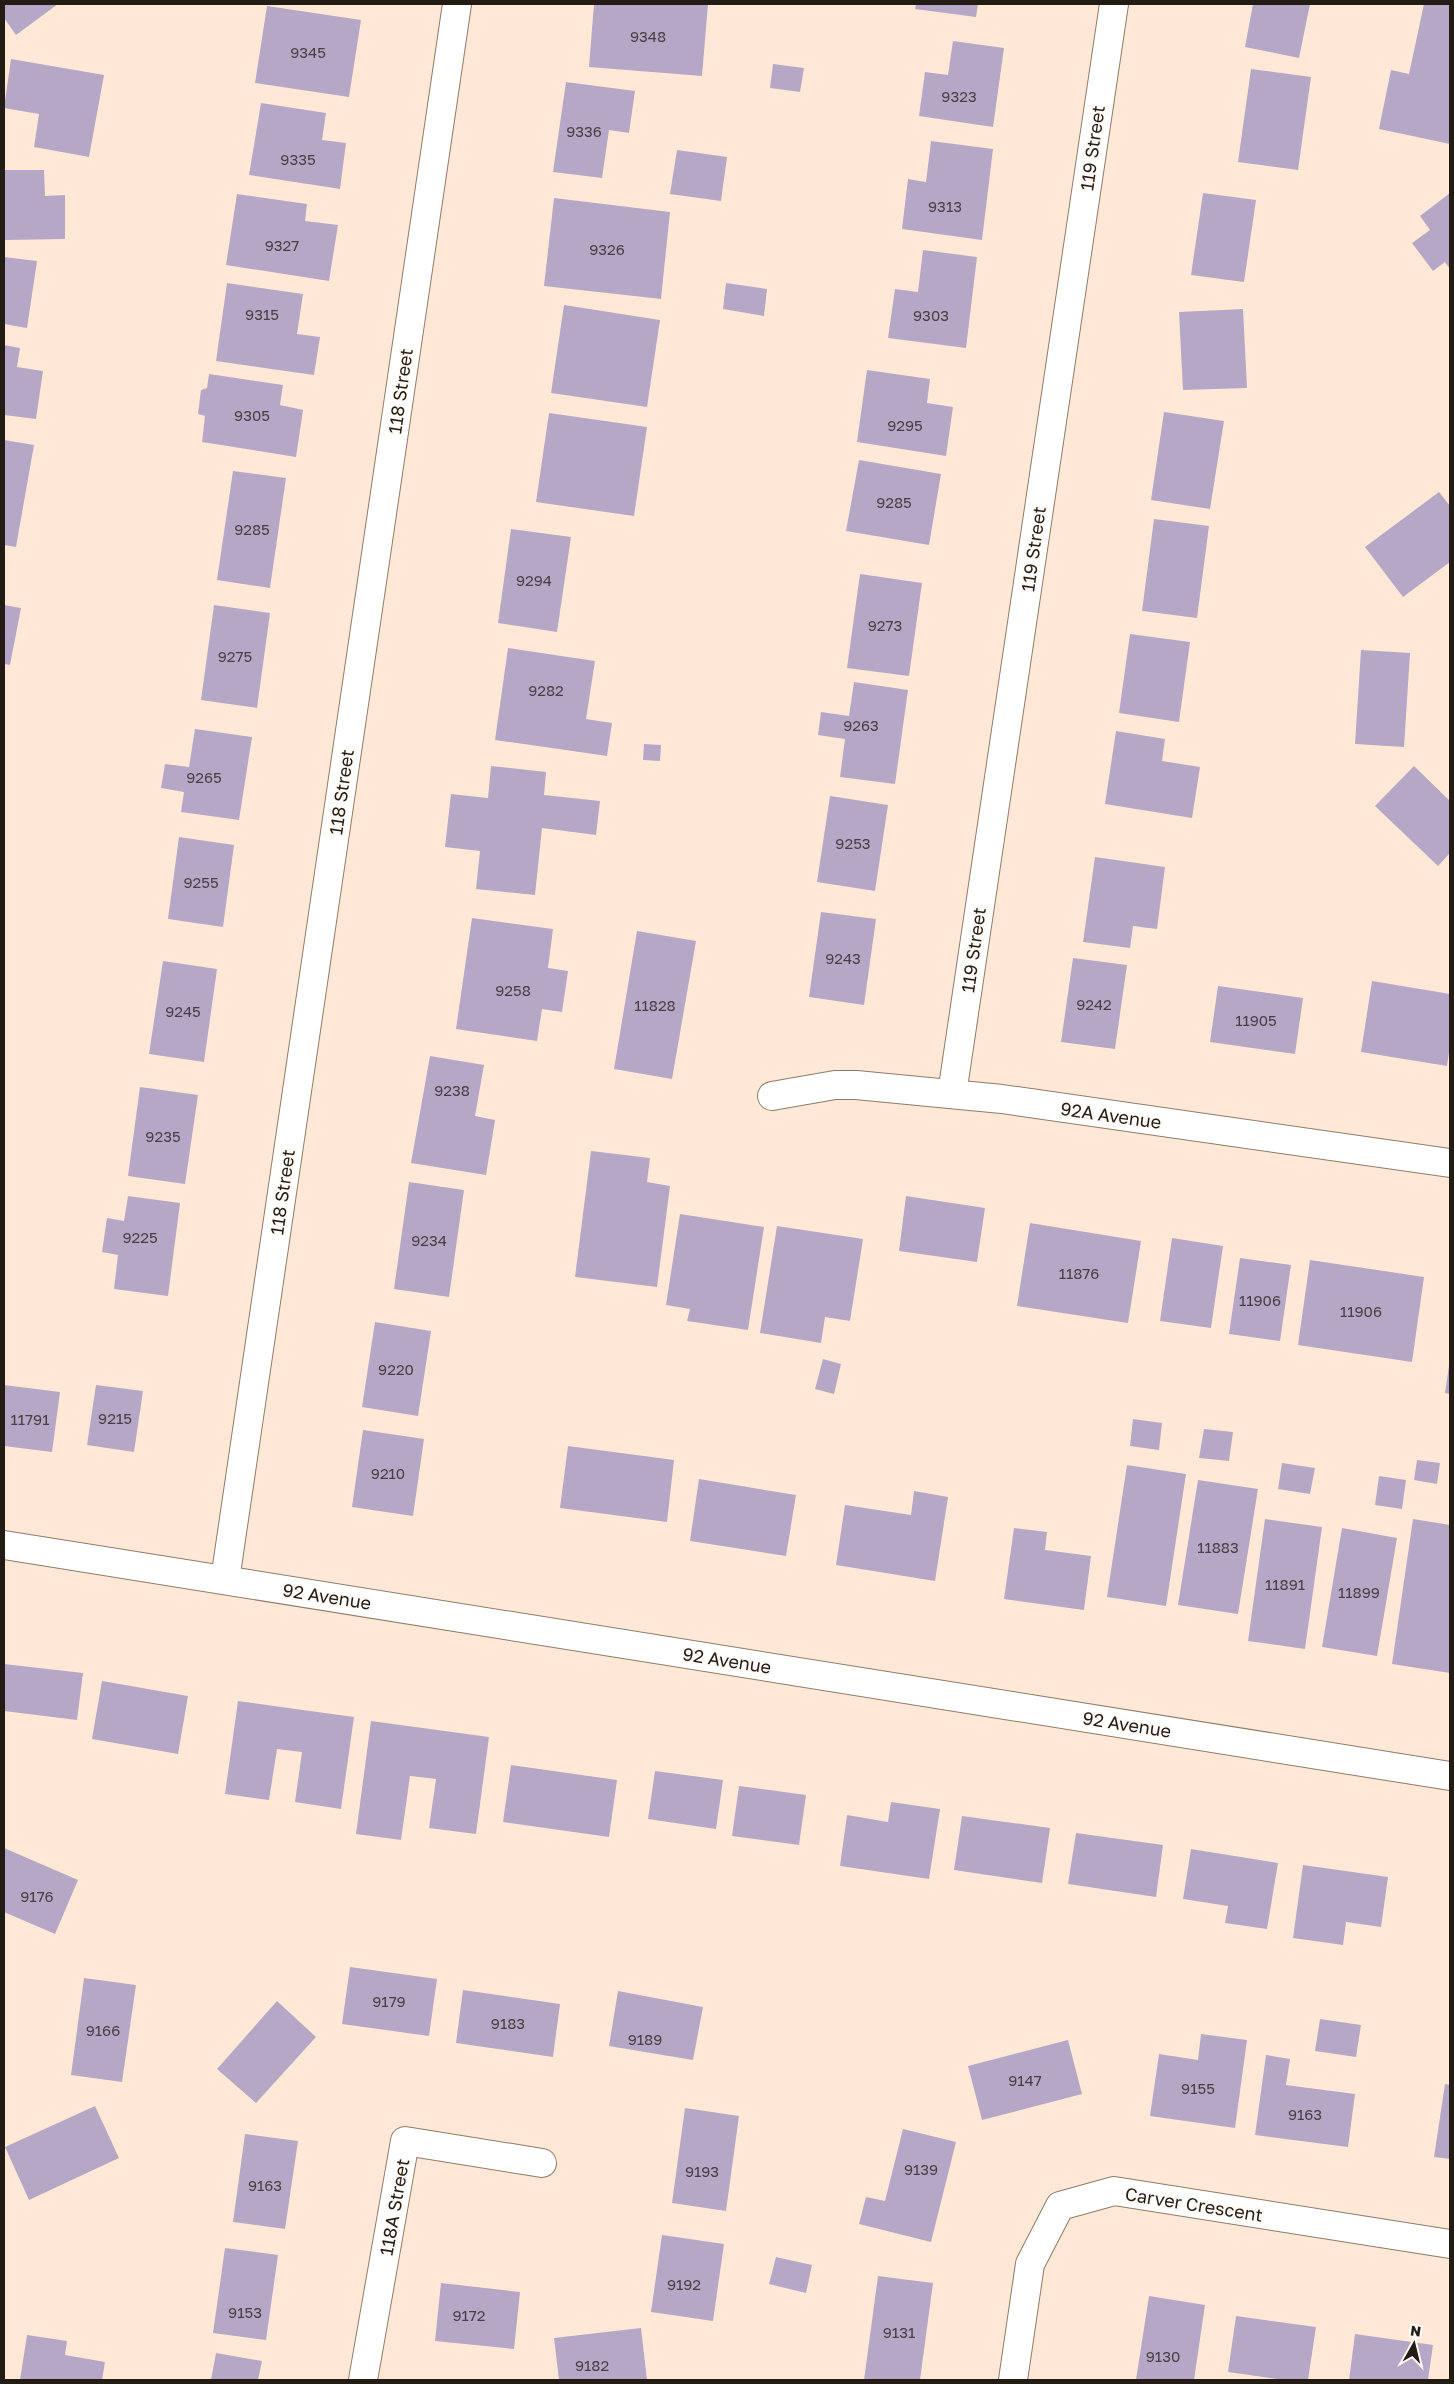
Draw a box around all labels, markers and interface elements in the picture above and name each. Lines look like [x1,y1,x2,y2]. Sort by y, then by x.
house number: 9348 [630,27,666,45]
house number: 9345 [290,43,326,61]
house number: 9323 [941,87,977,105]
street label: 119 Street [1075,104,1109,192]
house number: 9336 [566,122,602,140]
house number: 9335 [280,150,316,168]
house number: 9313 [928,197,962,215]
house number: 9327 [265,236,299,254]
house number: 9326 [589,240,625,258]
house number: 9315 [245,305,279,323]
house number: 9303 [913,306,949,324]
street label: 118 Street [383,347,417,435]
house number: 9305 [234,406,270,424]
house number: 9295 [887,416,923,434]
house number: 9285 [876,493,912,511]
street label: 119 Street [1016,505,1050,593]
house number: 9285 [234,520,270,538]
house number: 9294 [516,571,552,589]
house number: 9273 [868,616,902,634]
house number: 9275 [218,647,252,665]
house number: 9282 [528,681,564,699]
house number: 9263 [843,716,879,734]
street label: 118 Street [324,748,358,836]
house number: 9265 [186,768,222,786]
house number: 9253 [835,834,871,852]
house number: 9255 [183,873,219,891]
street label: 119 Street [956,906,990,994]
house number: 9243 [825,949,861,967]
house number: 9258 [495,981,531,999]
house number: 9242 [1076,995,1112,1013]
house number: 11828 [634,996,676,1014]
house number: 9245 [165,1002,201,1020]
house number: 11905 [1235,1011,1277,1029]
house number: 9238 [434,1081,470,1099]
street label: 92A Avenue [1059,1097,1163,1133]
house number: 9235 [145,1127,181,1145]
street label: 118 Street [265,1148,299,1236]
house number: 9225 [122,1228,158,1246]
house number: 9234 [411,1231,447,1249]
house number: 11876 [1059,1264,1099,1282]
house number: 11906 [1239,1291,1281,1309]
house number: 11906 [1340,1302,1382,1320]
house number: 9220 [378,1360,414,1378]
house number: 9215 [98,1409,132,1427]
house number: 11791 [11,1410,49,1428]
house number: 9210 [371,1464,405,1482]
house number: 11883 [1197,1538,1239,1556]
house number: 11891 [1265,1575,1305,1593]
street label: 92 Avenue [281,1578,373,1614]
house number: 11899 [1338,1583,1380,1601]
street label: 92 Avenue [681,1642,773,1678]
street label: 92 Avenue [1081,1706,1173,1742]
house number: 9176 [20,1887,54,1905]
house number: 9179 [372,1992,406,2010]
house number: 9183 [491,2014,525,2032]
house number: 9166 [86,2021,120,2039]
house number: 9189 [628,2030,662,2048]
house number: 9147 [1008,2071,1042,2089]
house number: 9155 [1181,2079,1215,2097]
house number: 9163 [1288,2105,1322,2123]
street label: 118A Street [375,2157,413,2257]
house number: 9139 [904,2160,938,2178]
house number: 9193 [685,2162,719,2180]
house number: 9163 [248,2176,282,2194]
street label: Carver Crescent [1124,2182,1264,2226]
house number: 9192 [667,2275,701,2293]
house number: 9153 [228,2303,262,2321]
house number: 9172 [452,2306,486,2324]
north arrow [1389,2319,1439,2369]
text: N [1409,2321,1422,2340]
house number: 9131 [883,2323,915,2341]
house number: 9130 [1146,2347,1180,2365]
house number: 9182 [575,2356,609,2374]

